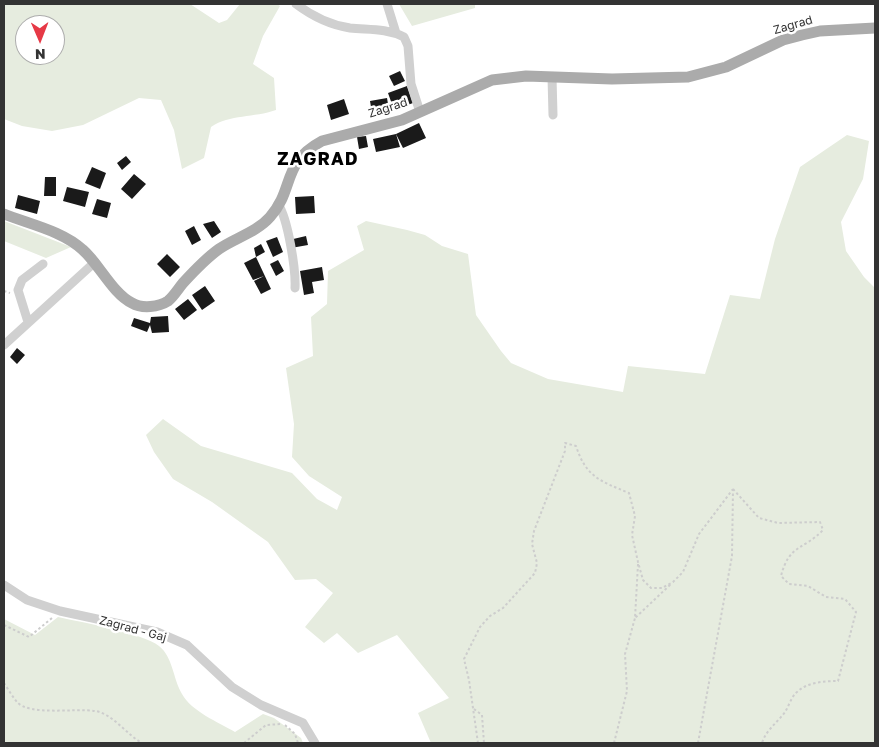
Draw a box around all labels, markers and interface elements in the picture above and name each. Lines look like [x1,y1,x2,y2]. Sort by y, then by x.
street label: Zagrad [772,13,814,37]
north arrow [15,15,65,65]
text: N [35,46,46,63]
street label: Zagrad [367,95,409,121]
district label: ZAGRAD [277,148,359,170]
street label: Zagrad - Gaj [98,613,168,645]

